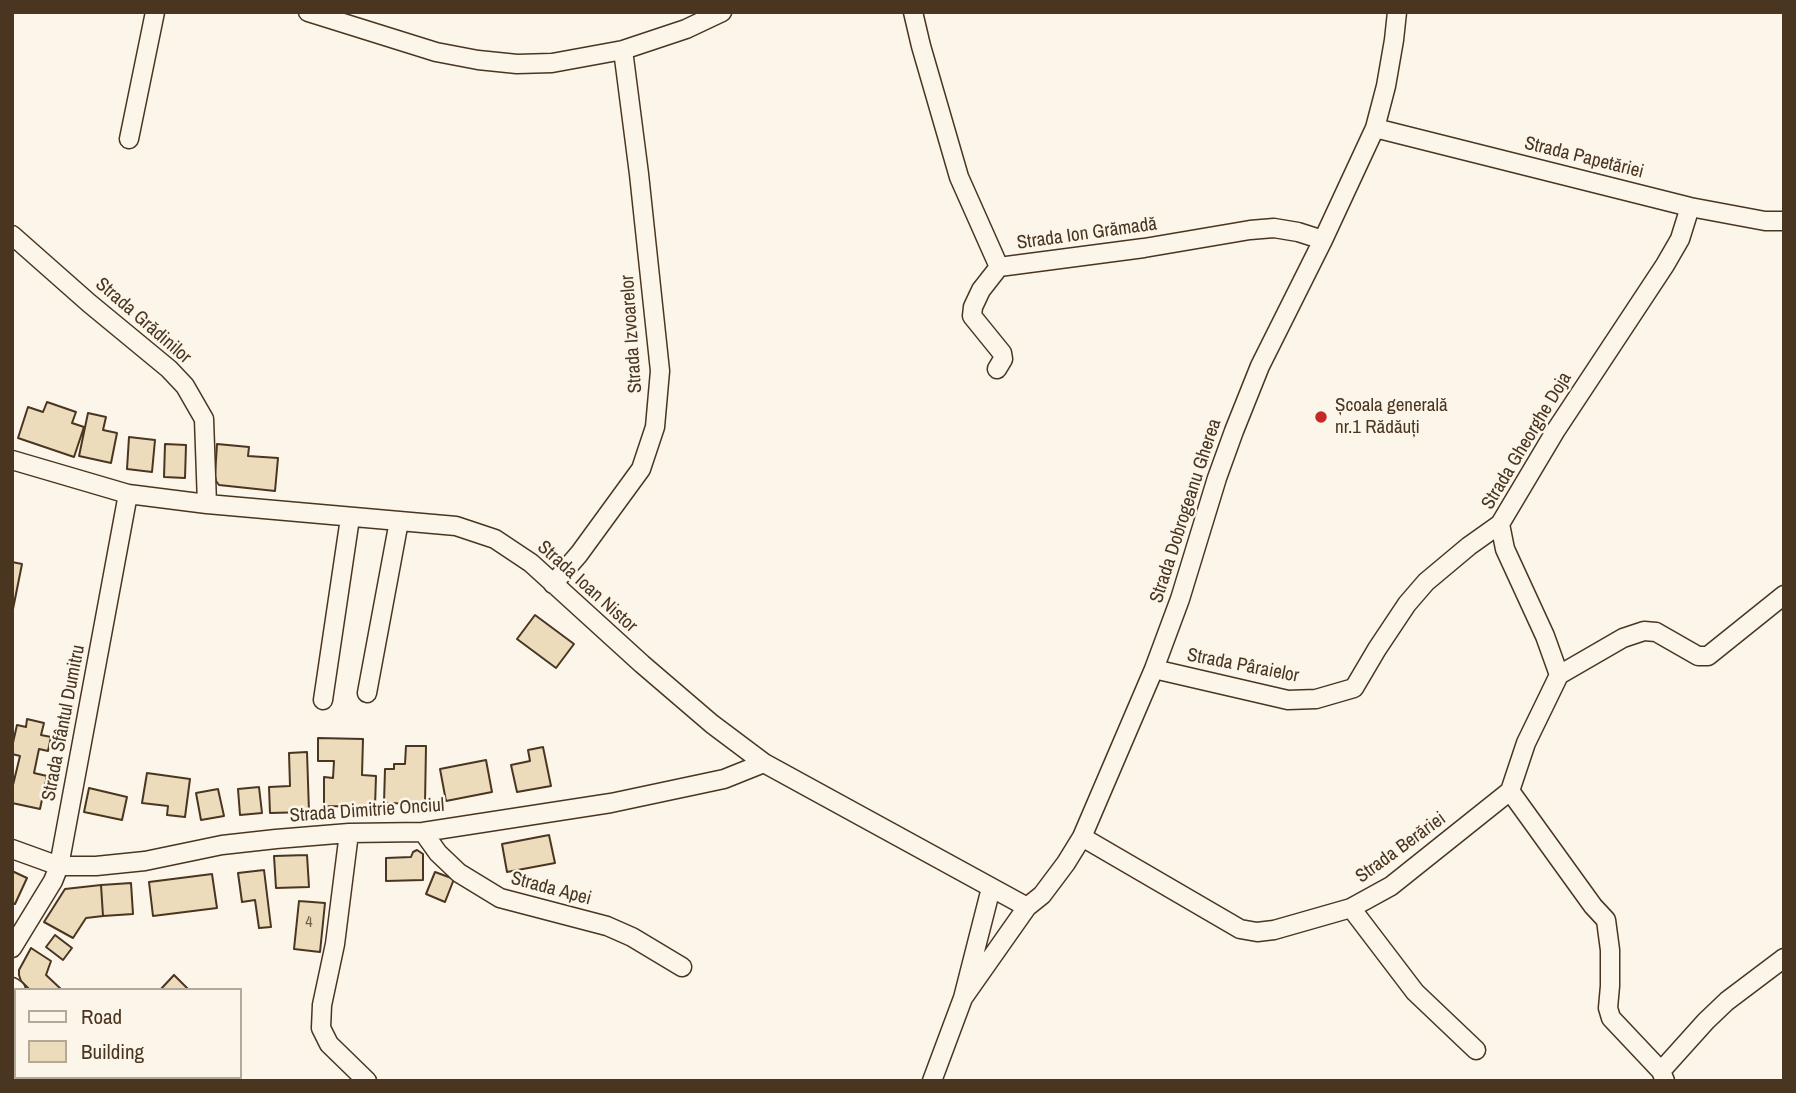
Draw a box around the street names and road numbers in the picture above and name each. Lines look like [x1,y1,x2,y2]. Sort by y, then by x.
street label: Strada Papetăriei [1522,132,1646,184]
street label: Strada Ion Grămadă [1016,213,1158,255]
street label: Strada Grădinilor [90,273,196,369]
street label: Strada Izvoarelor [616,274,648,394]
street label: Strada Gheorghe Doja [1477,368,1577,514]
street label: Strada Dobrogeanu Gherea [1145,416,1227,606]
street label: Strada Ioan Nistor [532,536,642,638]
street label: Strada Sfântul Dumitru [38,643,90,803]
street label: Strada Pâraielor [1185,644,1301,688]
street label: Strada Dimitrie Onciul [289,794,445,828]
street label: Strada Berăriei [1352,808,1450,888]
street label: Strada Apei [508,867,594,911]

